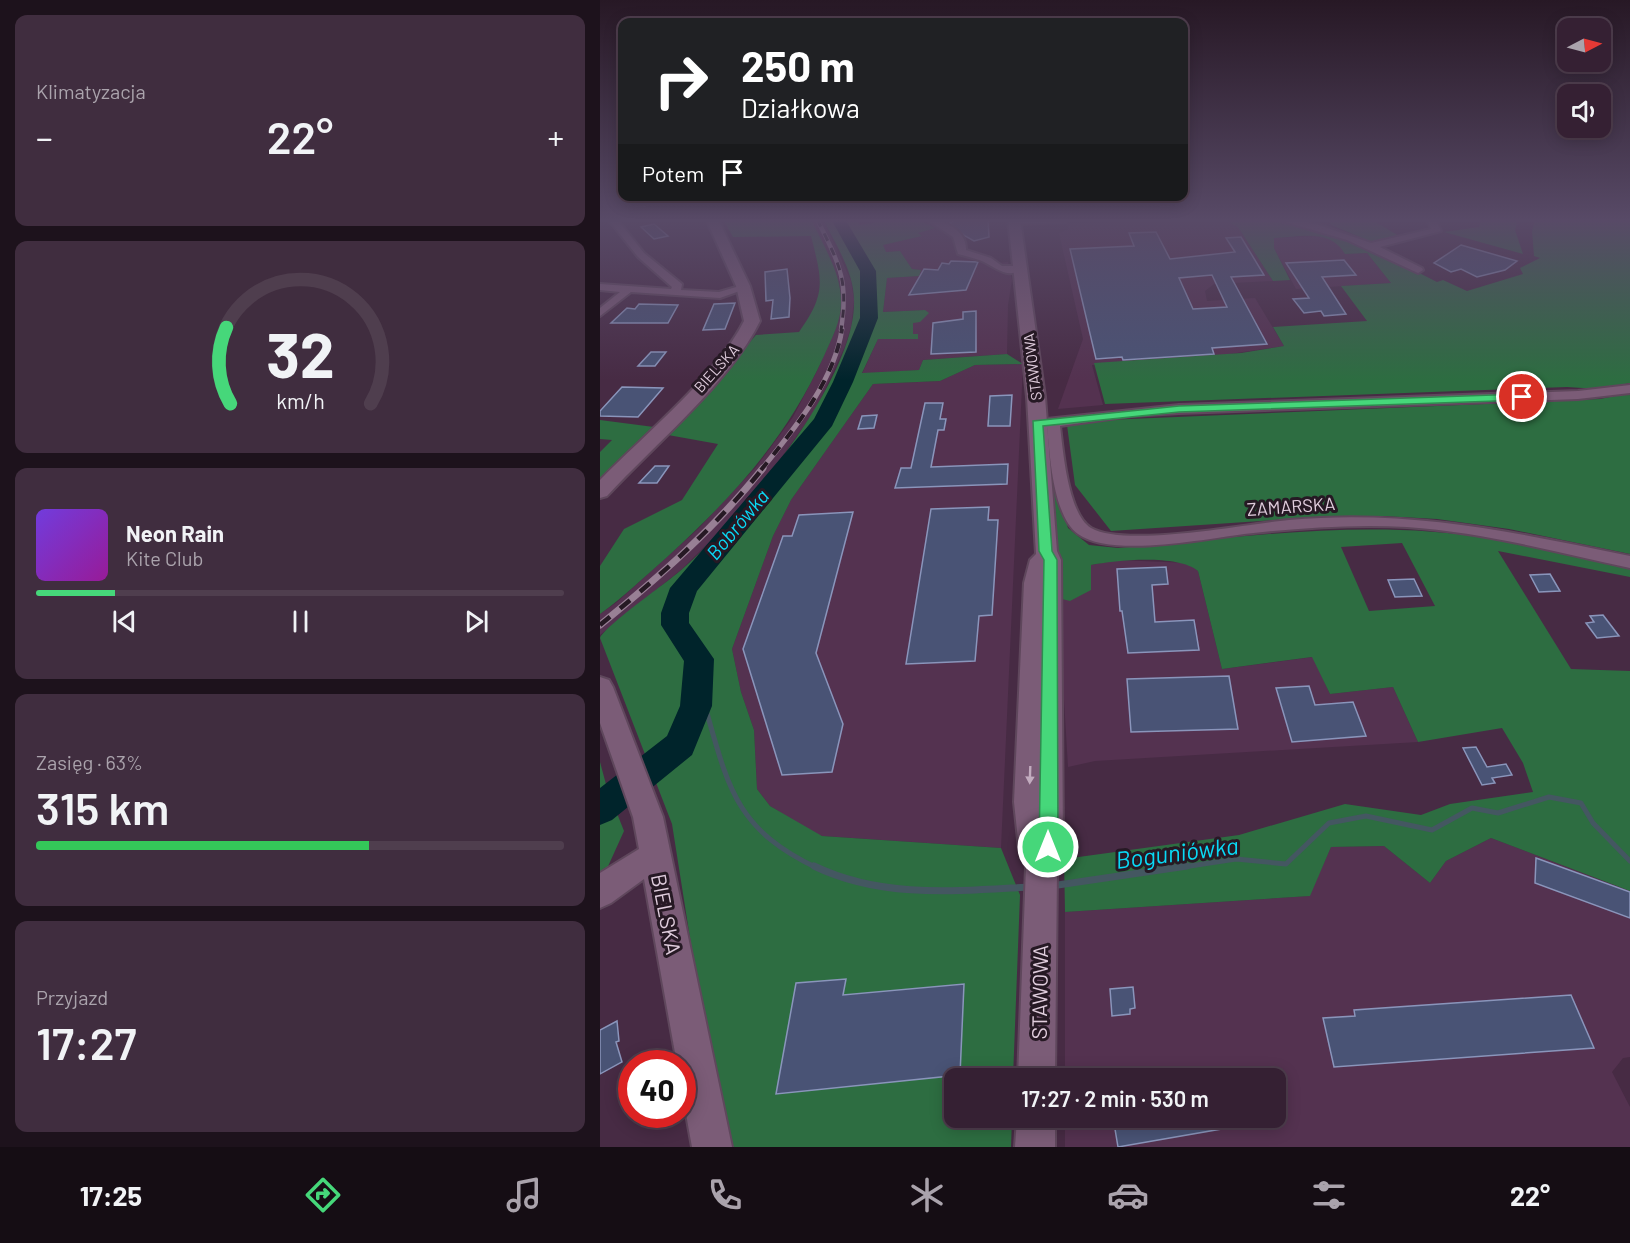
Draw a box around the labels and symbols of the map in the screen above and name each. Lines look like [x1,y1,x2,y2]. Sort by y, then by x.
north arrow [1557,18,1611,72]
street label: STAWOWA [1019,332,1045,402]
street label: BIELSKA [690,340,742,396]
pin [1496,371,1547,422]
water label: Bobrówka [701,484,773,564]
street label: ZAMARSKA [1246,492,1336,520]
one-way arrow [1025,766,1034,785]
position arrow [1016,815,1080,879]
water label: Boguniówka [1114,830,1240,874]
street label: BIELSKA [647,872,687,957]
street label: STAWOWA [1026,944,1052,1039]
speed limit sign: 40 [618,1050,696,1128]

